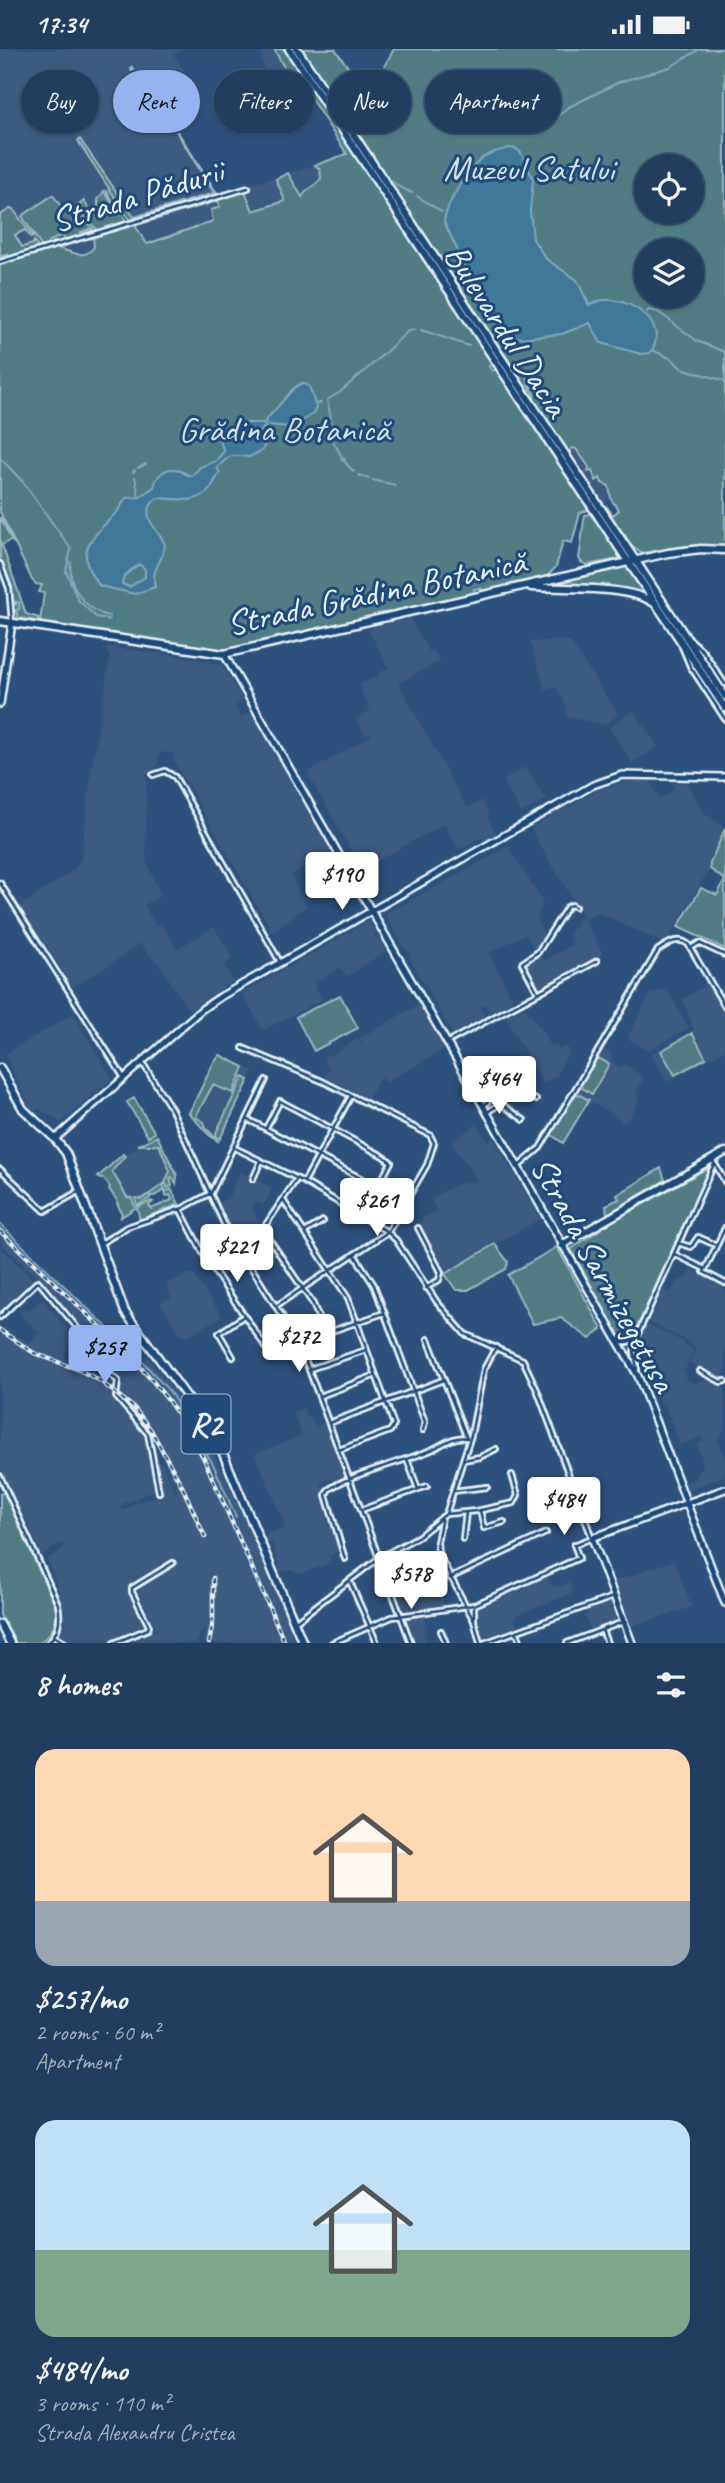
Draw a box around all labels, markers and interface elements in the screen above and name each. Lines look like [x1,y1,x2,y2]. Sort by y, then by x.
text: 17:34 [35,8,87,41]
chip: Buy [21,70,99,133]
chip: Rent [113,70,200,133]
chip: Filters [214,70,314,133]
chip: New [328,70,411,133]
chip: Apartment [425,70,561,133]
park label: Muzeul Satului [444,146,619,191]
street label: Strada Pădurii [46,147,233,243]
map controls [634,154,704,308]
button: locate [634,154,704,224]
street label: Bulevardul Dacia [434,235,581,427]
button: layers [634,238,704,308]
park label: Grădina Botanică [179,407,392,452]
street label: Strada Grădina Botanică [223,538,532,646]
pin: $190 [301,853,383,912]
text: $190 [321,860,363,889]
pin: $464 [458,1056,540,1116]
text: $464 [478,1064,520,1093]
street label: Strada Sarmizegetusa [520,1149,688,1401]
pin: $261 [336,1179,418,1238]
text: $261 [356,1186,398,1215]
pin: $221 [196,1225,278,1284]
text: $221 [216,1232,258,1261]
pin: $272 [258,1315,340,1374]
text: $272 [278,1322,320,1351]
pin: $257 [64,1325,146,1385]
text: $257 [85,1333,125,1362]
road number: R2 [182,1394,230,1453]
pin: $484 [523,1477,605,1537]
text: $484 [543,1485,585,1514]
pin: $578 [370,1551,452,1611]
text: $578 [391,1559,431,1588]
text: 8 homes [35,1666,120,1704]
icon: filters [652,1666,690,1704]
icon: home [300,1795,426,1921]
text: $257/mo [35,1980,127,2018]
text: 2 rooms · 60 m² [35,2018,159,2047]
text: Apartment [35,2047,120,2076]
icon: home [300,2166,426,2292]
text: $484/mo [35,2351,127,2389]
text: 3 rooms · 110 m² [35,2389,170,2418]
text: Strada Alexandru Cristea [35,2418,235,2447]

